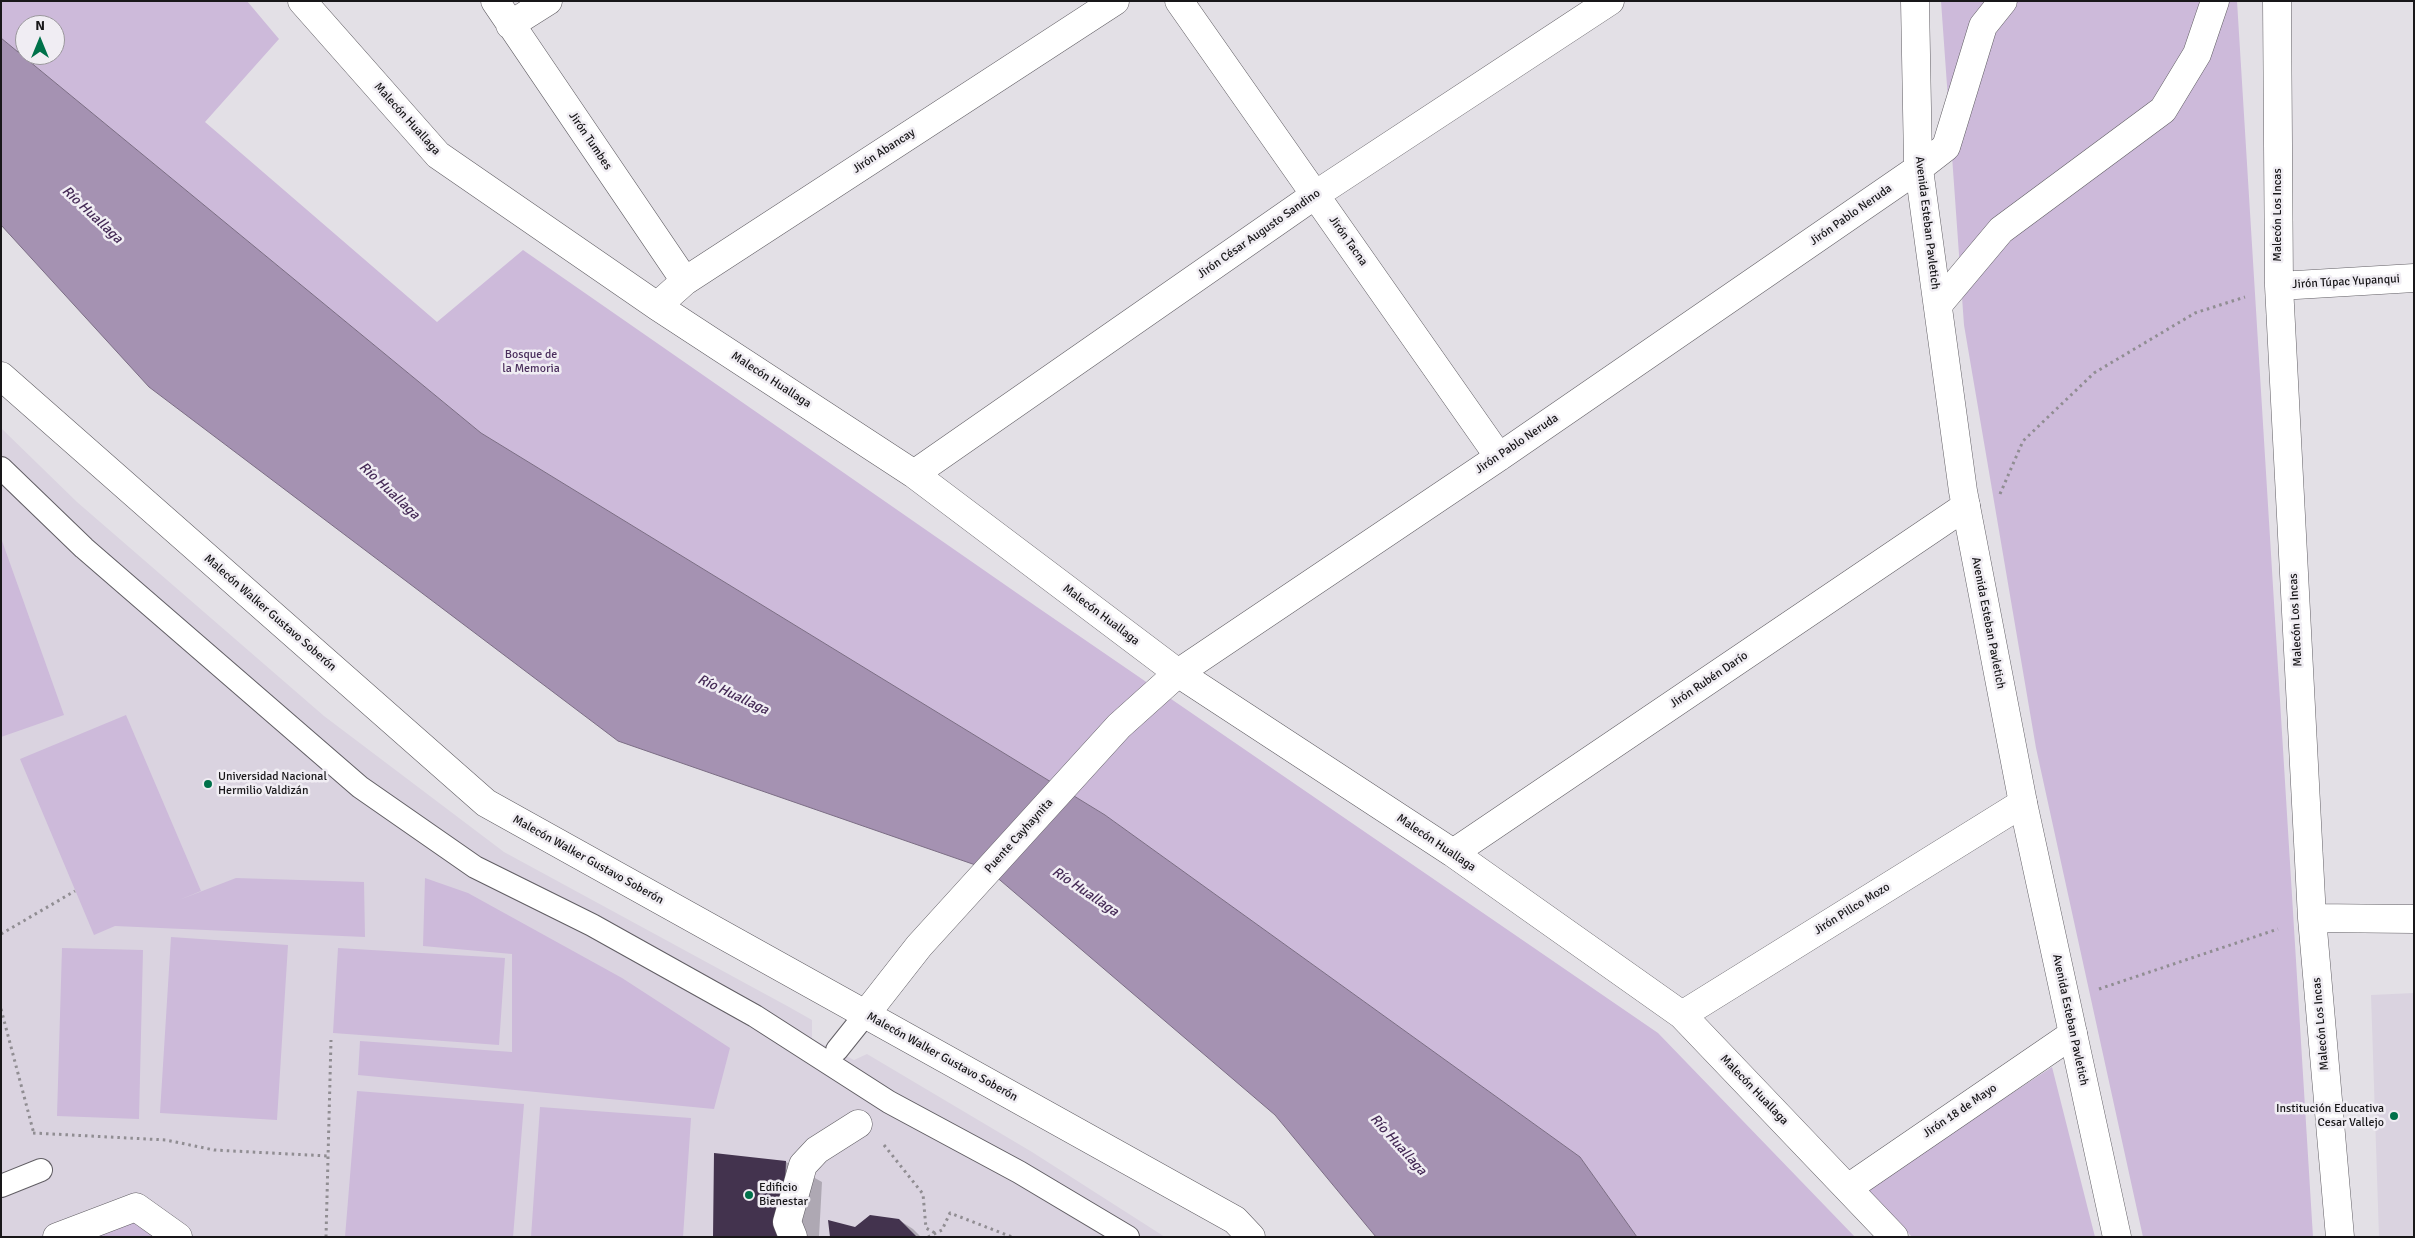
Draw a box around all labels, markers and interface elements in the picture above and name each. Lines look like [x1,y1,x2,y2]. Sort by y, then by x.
north arrow [15,15,65,65]
text: N [35,17,45,34]
street label: Malecón Huallaga [371,80,443,158]
street label: Jirón Tumbes [565,109,615,173]
street label: Jirón Abancay [850,125,918,177]
street label: Avenida Esteban Pavletich [1912,156,1942,290]
street label: Malecón Los Incas [2271,168,2285,262]
street label: Jirón Pablo Neruda [1807,181,1895,249]
water label: Río Huallaga [58,183,126,247]
street label: Jirón César Augusto Sandino [1195,186,1323,282]
street label: Jirón Tacna [1326,213,1370,269]
street label: Jirón Túpac Yupanqui [2292,272,2400,292]
park label: Bosque de la Memoria [502,348,560,376]
street label: Malecón Huallaga [728,349,814,411]
street label: Jirón Pablo Neruda [1473,411,1561,477]
water label: Río Huallaga [355,459,423,523]
street label: Malecón Walker Gustavo Soberón [201,552,339,674]
street label: Avenida Esteban Pavletich [1968,556,2008,690]
street label: Malecón Los Incas [2286,573,2306,667]
street label: Malecón Huallaga [1060,581,1142,649]
street label: Jirón Rubén Darío [1667,649,1751,711]
water label: Río Huallaga [695,671,771,719]
place label: Universidad Nacional Hermilio Valdizán [218,770,327,798]
marker: Universidad Nacional Hermilio Valdizán [202,778,214,790]
street label: Puente Cayhaynita [982,796,1056,876]
street label: Malecón Huallaga [1394,811,1478,875]
street label: Malecón Walker Gustavo Soberón [510,812,666,908]
water label: Río Huallaga [1049,864,1121,920]
street label: Jirón Pillco Mozo [1811,880,1893,938]
street label: Avenida Esteban Pavletich [2049,953,2091,1087]
street label: Malecón Los Incas [2310,977,2332,1071]
street label: Malecón Walker Gustavo Soberón [864,1009,1020,1105]
street label: Malecón Huallaga [1717,1052,1791,1128]
street label: Jirón 18 de Mayo [1920,1081,2000,1141]
place label: Institución Educativa Cesar Vallejo [2276,1102,2384,1130]
marker: Institución Educativa Cesar Vallejo [2388,1110,2400,1122]
water label: Río Huallaga [1366,1111,1430,1179]
place label: Edificio Bienestar [759,1181,808,1209]
marker: Edificio Bienestar [743,1189,755,1201]

